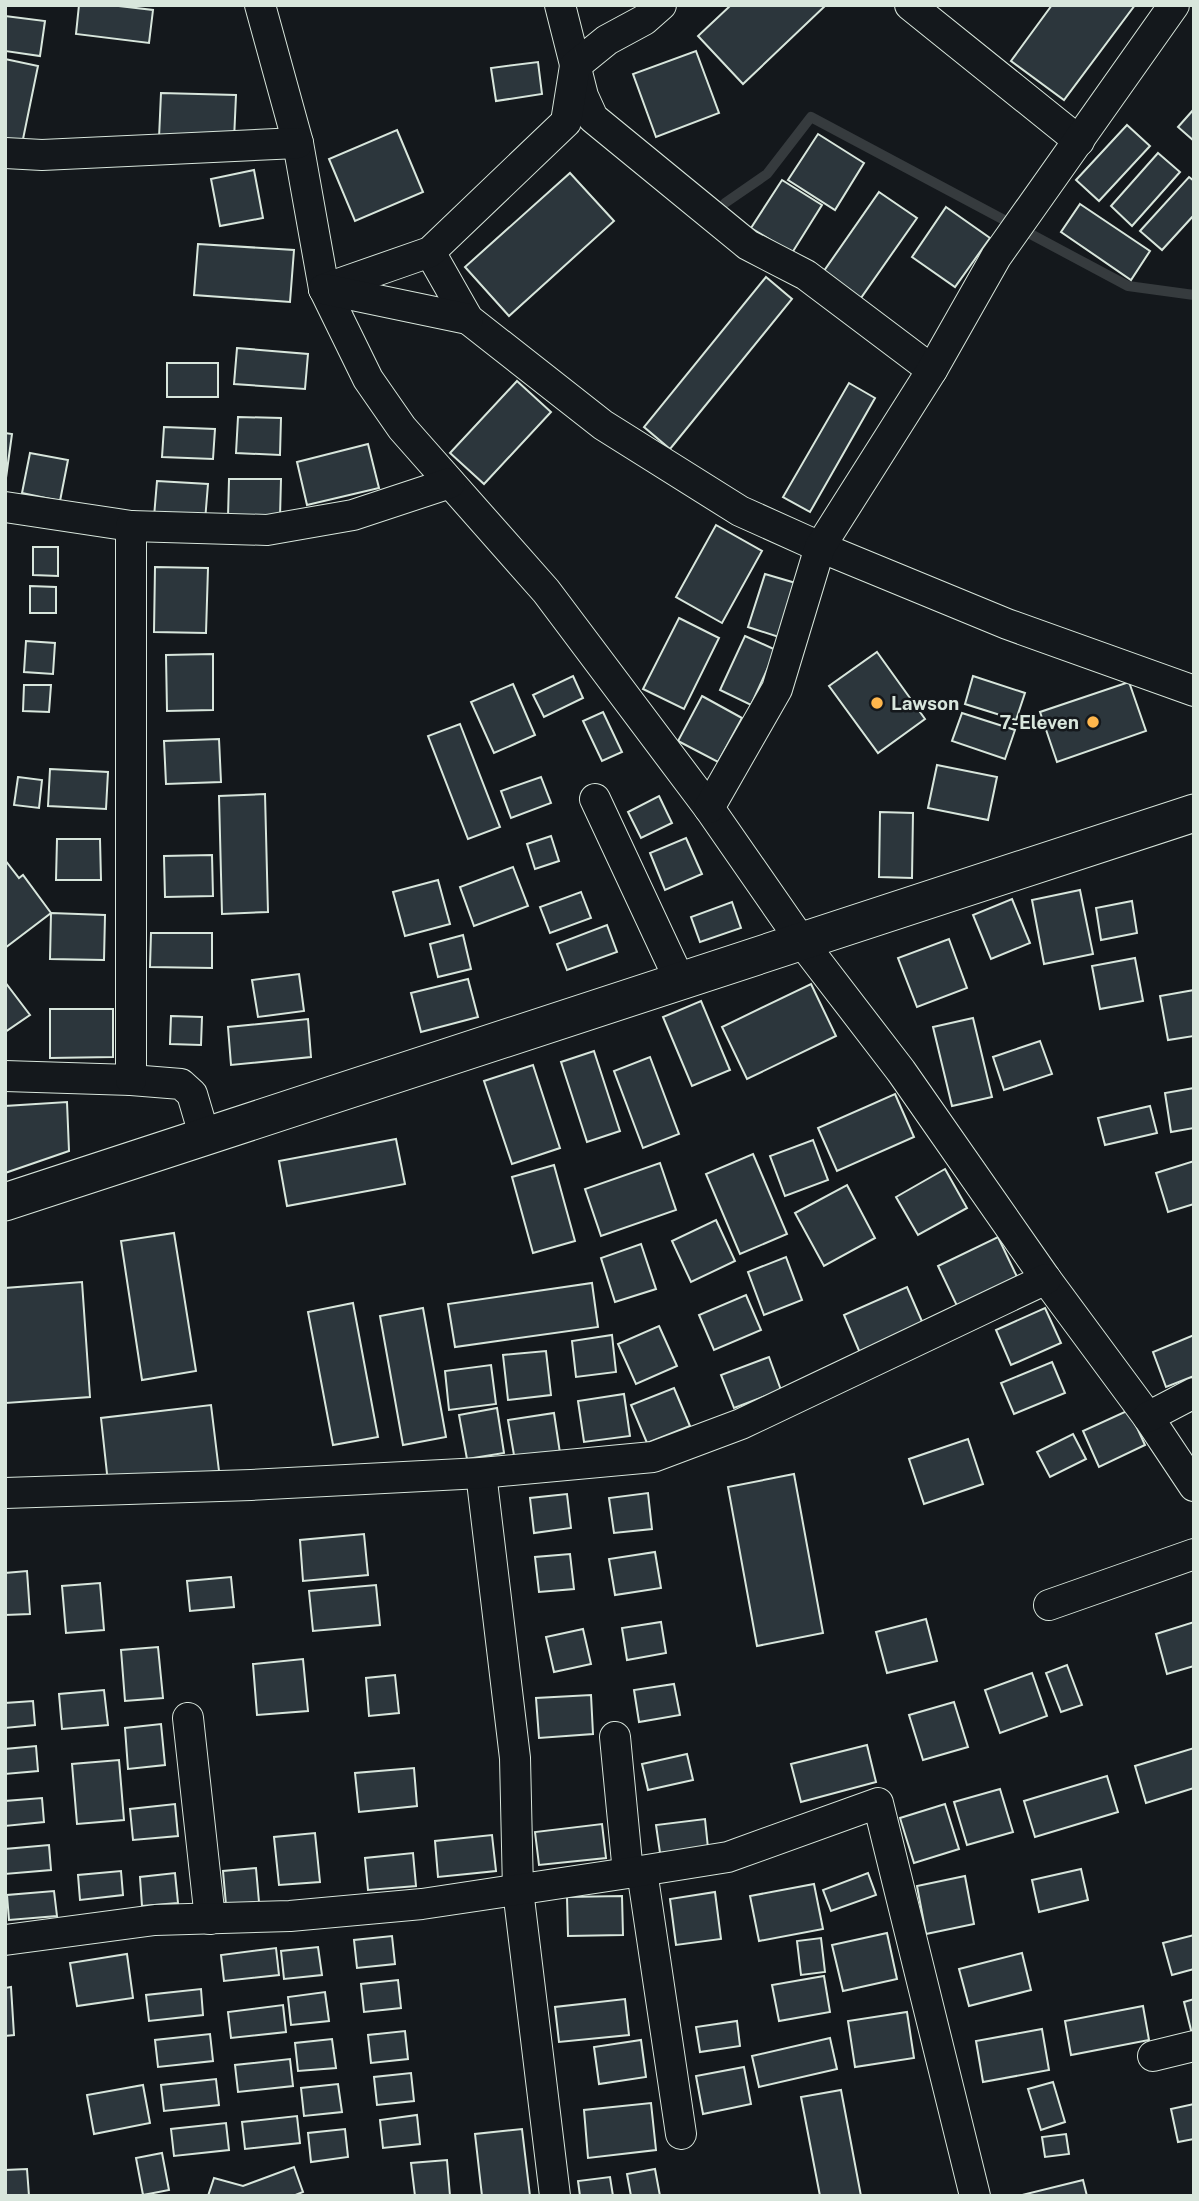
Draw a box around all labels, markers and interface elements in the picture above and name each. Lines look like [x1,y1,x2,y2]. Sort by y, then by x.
place label: Lawson [891,692,959,714]
marker: Lawson [869,695,885,711]
place label: 7-Eleven [1000,711,1079,733]
marker: 7-Eleven [1085,714,1101,730]

